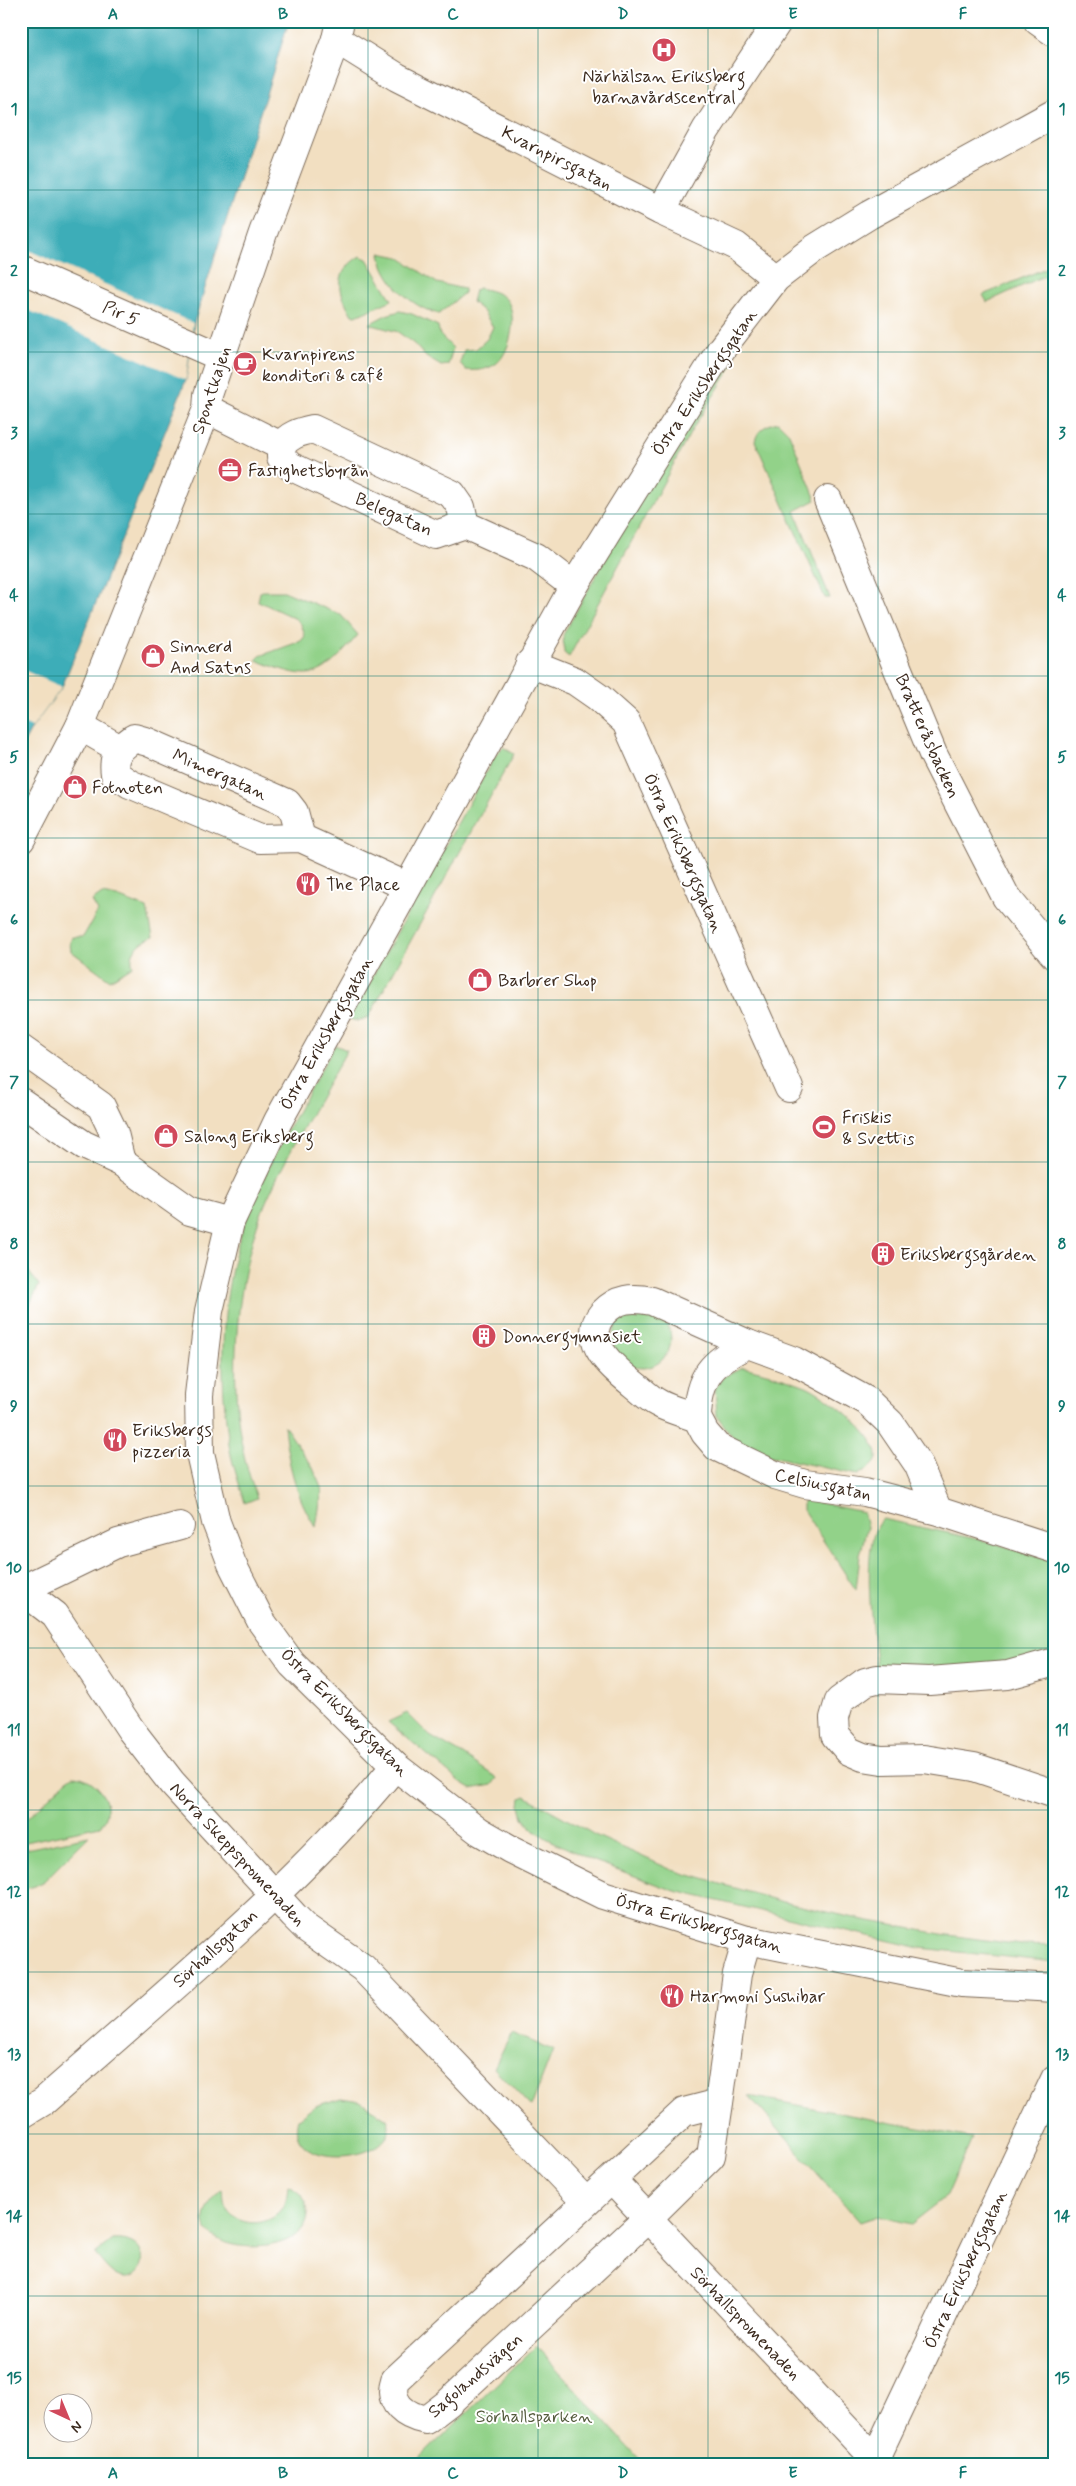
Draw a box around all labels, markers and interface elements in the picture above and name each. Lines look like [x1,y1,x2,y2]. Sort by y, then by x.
text: A [108,4,118,25]
text: B [278,4,288,25]
text: C [447,4,459,25]
text: D [617,4,629,25]
text: E [788,4,798,25]
text: F [959,4,968,25]
hospital icon: Närhälsan Eriksberg barnavårdscentral [651,37,677,63]
place label: Närhälsan Eriksberg barnavårdscentral [583,65,745,110]
text: 1 [10,99,18,120]
text: 1 [1058,99,1066,120]
street label: Kvarnpirsgatan [496,121,616,199]
text: 2 [10,261,18,282]
text: 2 [1058,261,1066,282]
street label: Pir 5 [99,295,143,333]
street label: Östra Eriksbergsgatan [647,304,765,462]
street label: Spontkajen [186,343,237,437]
place label: Kvarnpirens konditori & café [262,343,383,388]
cafe icon: Kvarnpirens konditori & café [232,351,258,377]
text: 3 [10,423,18,444]
text: 3 [1058,423,1066,444]
office icon: Fastighetsbyrån [217,457,243,483]
place label: Fastighetsbyrån [248,459,369,483]
street label: Belegatan [351,487,436,544]
text: 4 [9,585,19,606]
text: 4 [1057,585,1067,606]
place label: Sinnerd And Satns [170,635,251,680]
shop icon: Sinnerd And Satns [140,643,166,669]
street label: Bratteråsbacken [889,670,965,802]
street label: Mimergatan [168,743,271,806]
text: 5 [9,747,19,768]
text: 5 [1057,747,1067,768]
street label: Östra Eriksbergsgatan [635,770,729,938]
shop icon: Fotnoten [62,774,88,800]
place label: Fotnoten [92,776,163,800]
restaurant icon: The Place [295,871,321,897]
place label: The Place [326,873,400,897]
text: 6 [10,910,18,931]
text: 6 [1058,910,1066,931]
street label: Östra Eriksbergsgatan [275,952,381,1116]
shop icon: Barbrer Shop [467,967,493,993]
place label: Barbrer Shop [498,969,597,993]
text: 7 [9,1072,19,1093]
text: 7 [1057,1072,1067,1093]
place label: Friskis & Svettis [842,1106,915,1151]
sports icon: Friskis & Svettis [811,1114,837,1140]
shop icon: Salong Eriksberg [153,1123,179,1149]
place label: Salong Eriksberg [184,1125,314,1151]
text: 8 [9,1234,19,1255]
text: 8 [1057,1234,1067,1255]
building icon: Eriksbergsgården [870,1241,896,1267]
place label: Eriksbergsgården [900,1243,1036,1269]
building icon: Donnergymnasiet [471,1323,497,1349]
place label: Donnergymnasiet [502,1325,642,1351]
text: 9 [10,1396,18,1417]
text: 9 [1058,1396,1066,1417]
place label: Eriksbergs pizzeria [132,1419,212,1464]
restaurant icon: Eriksbergs pizzeria [102,1427,128,1453]
street label: Celsiusgatan [772,1463,873,1509]
text: 10 [6,1558,22,1579]
text: 10 [1054,1558,1070,1579]
street label: Östra Eriksbergsgatan [273,1643,414,1784]
text: 11 [7,1720,21,1741]
text: 11 [1055,1720,1069,1741]
street label: Norra Skeppspromenaden [164,1777,311,1932]
text: 12 [6,1882,22,1903]
text: 12 [1054,1882,1070,1903]
street label: Östra Eriksbergsgatan [612,1889,785,1961]
street label: Sörhallsgatan [168,1904,264,1994]
restaurant icon: Harmoni Sushibar [659,1983,685,2009]
place label: Harmoni Sushibar [690,1985,825,2009]
text: 13 [7,2044,21,2065]
text: 13 [1055,2044,1069,2065]
street label: Östra Eriksbergsgatan [919,2186,1015,2353]
text: 14 [6,2206,23,2227]
text: 14 [1054,2206,1071,2227]
street label: Sörhallspromenaden [685,2261,806,2386]
street label: Sagolandsvägen [423,2328,530,2425]
text: 15 [6,2368,22,2389]
text: 15 [1054,2368,1070,2389]
north arrow [42,2394,92,2444]
park label: Sörhallsparken [476,2405,592,2429]
text: N [67,2417,86,2436]
text: A [108,2463,118,2484]
text: B [278,2463,288,2484]
text: C [447,2463,459,2484]
text: D [617,2463,629,2484]
text: E [788,2463,798,2484]
text: F [959,2463,968,2484]

